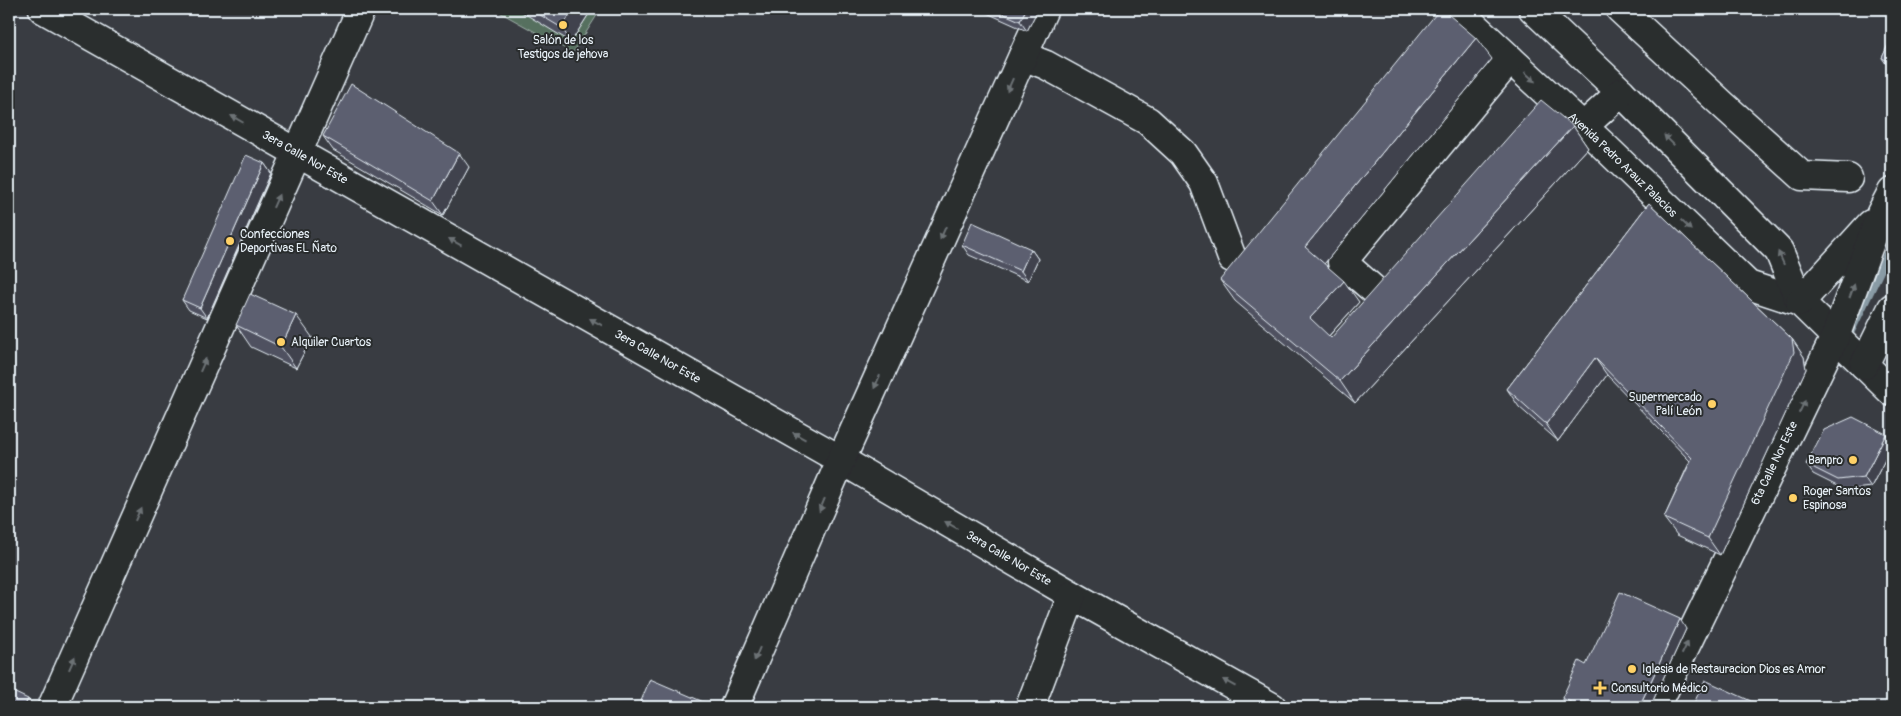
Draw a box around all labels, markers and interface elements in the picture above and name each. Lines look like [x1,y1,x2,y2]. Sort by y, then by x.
marker: Salón de los Testigos de jehova [557,19,569,31]
place label: Salón de los Testigos de jehova [518,33,609,62]
one-way arrow [1524,72,1537,83]
one-way arrow [1005,78,1013,92]
street label: Avenida Pedro Arauz Palacios [1565,109,1681,221]
one-way arrow [230,115,244,124]
street label: 3era Calle Nor Este [259,127,351,187]
one-way arrow [1663,135,1675,147]
one-way arrow [273,194,281,208]
one-way arrow [1680,219,1692,231]
one-way arrow [939,226,947,240]
place label: Confecciones Deportivas EL Ñato [240,227,338,256]
marker: Confecciones Deportivas EL Ñato [224,235,236,247]
one-way arrow [448,238,461,247]
one-way arrow [1777,250,1786,265]
one-way arrow [1848,283,1856,298]
one-way arrow [589,318,604,326]
street label: 3era Calle Nor Este [612,326,703,387]
place label: Alquiler Cuartos [291,335,372,350]
marker: Alquiler Cuartos [275,336,287,348]
one-way arrow [200,358,208,372]
one-way arrow [872,374,881,389]
place label: Supermercado Palí León [1628,390,1703,419]
marker: Supermercado Palí León [1706,398,1718,410]
one-way arrow [1798,400,1806,414]
street label: 6ta Calle Nor Este [1747,419,1801,507]
one-way arrow [792,432,805,441]
place label: Banpro [1808,453,1844,468]
marker: Banpro [1847,454,1859,466]
place label: Roger Santos Espinosa [1803,484,1871,513]
marker: Roger Santos Espinosa [1787,492,1799,504]
one-way arrow [817,498,825,512]
one-way arrow [134,507,142,521]
one-way arrow [945,520,958,529]
street label: 3era Calle Nor Este [963,527,1054,589]
one-way arrow [1681,640,1689,655]
one-way arrow [753,647,761,661]
one-way arrow [68,656,76,670]
place label: Iglesia de Restauracion Dios es Amor [1642,662,1826,677]
marker: Iglesia de Restauracion Dios es Amor [1626,663,1638,675]
one-way arrow [1223,679,1236,688]
marker: Consultorio Médico [1593,681,1607,695]
place label: Consultorio Médico [1611,681,1708,696]

